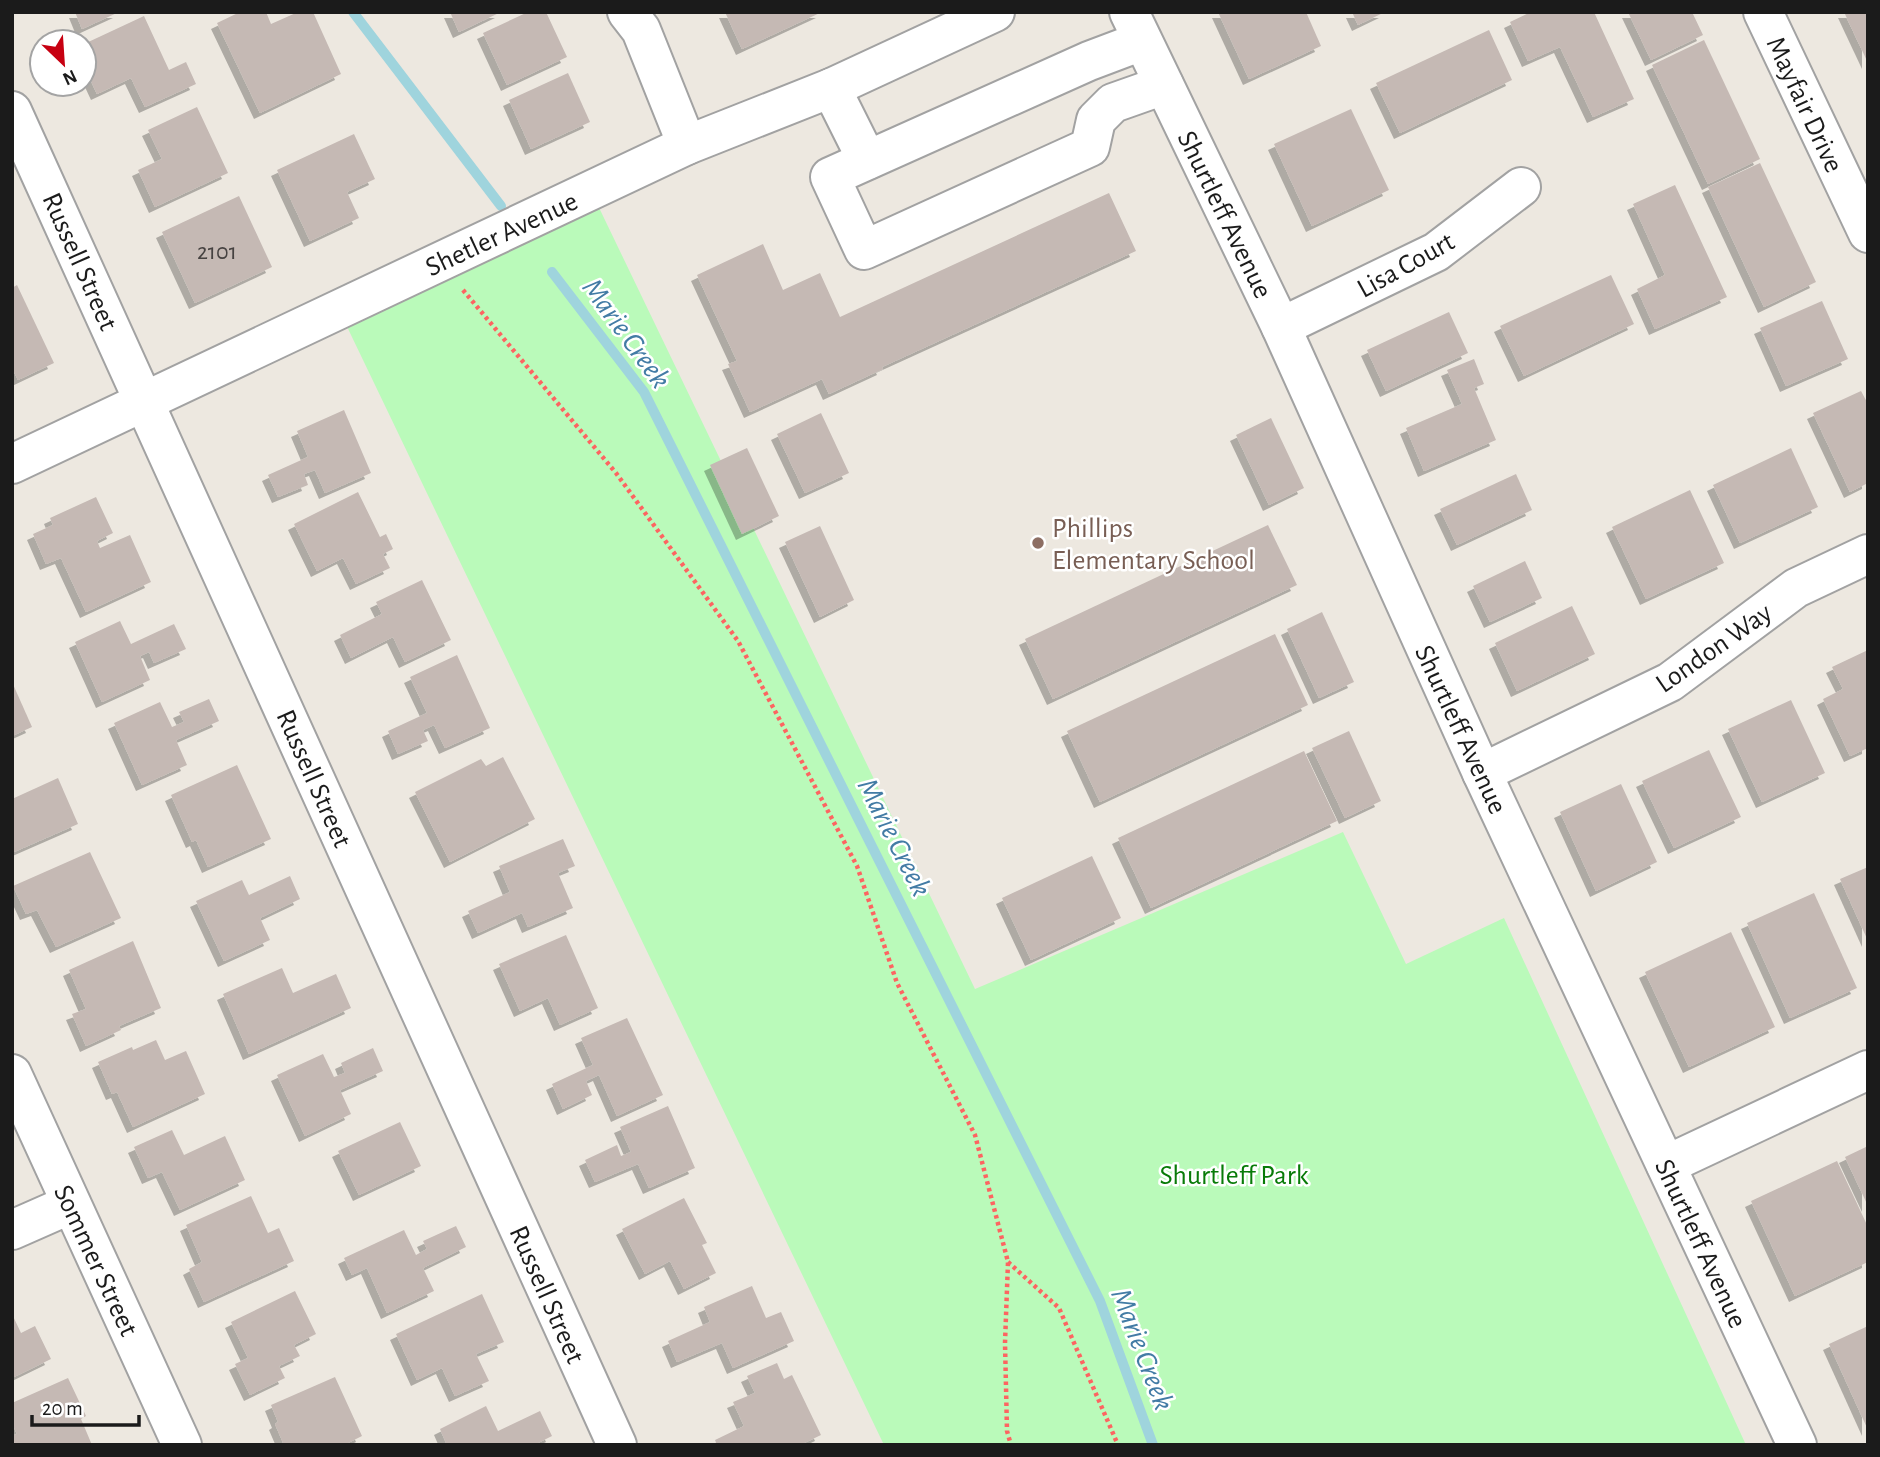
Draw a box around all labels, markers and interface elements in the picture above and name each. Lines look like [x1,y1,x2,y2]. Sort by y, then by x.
north arrow [28,28,98,98]
street label: Mayfair Drive [1761,33,1848,177]
text: N [60,66,80,88]
street label: Shurtleff Avenue [1172,127,1277,303]
street label: Shetler Avenue [421,187,582,282]
street label: Russell Street [36,189,122,335]
street label: Lisa Court [1353,228,1459,304]
house number: 2101 [197,240,237,264]
water label: Marie Creek [576,273,676,394]
place label: Phillips Elementary School [1052,515,1255,575]
marker: Phillips Elementary School [1030,535,1046,551]
street label: London Way [1651,599,1777,699]
street label: Shurtleff Avenue [1409,641,1511,818]
street label: Russell Street [270,706,356,852]
water label: Marie Creek [852,774,937,901]
street label: Shurtleff Avenue [1649,1155,1751,1332]
park label: Shurtleff Park [1159,1162,1309,1190]
street label: Sommer Street [48,1181,142,1341]
street label: Russell Street [503,1222,589,1368]
water label: Marie Creek [1105,1284,1179,1415]
scale bar [32,1384,138,1428]
text: 20 m [42,1398,83,1419]

